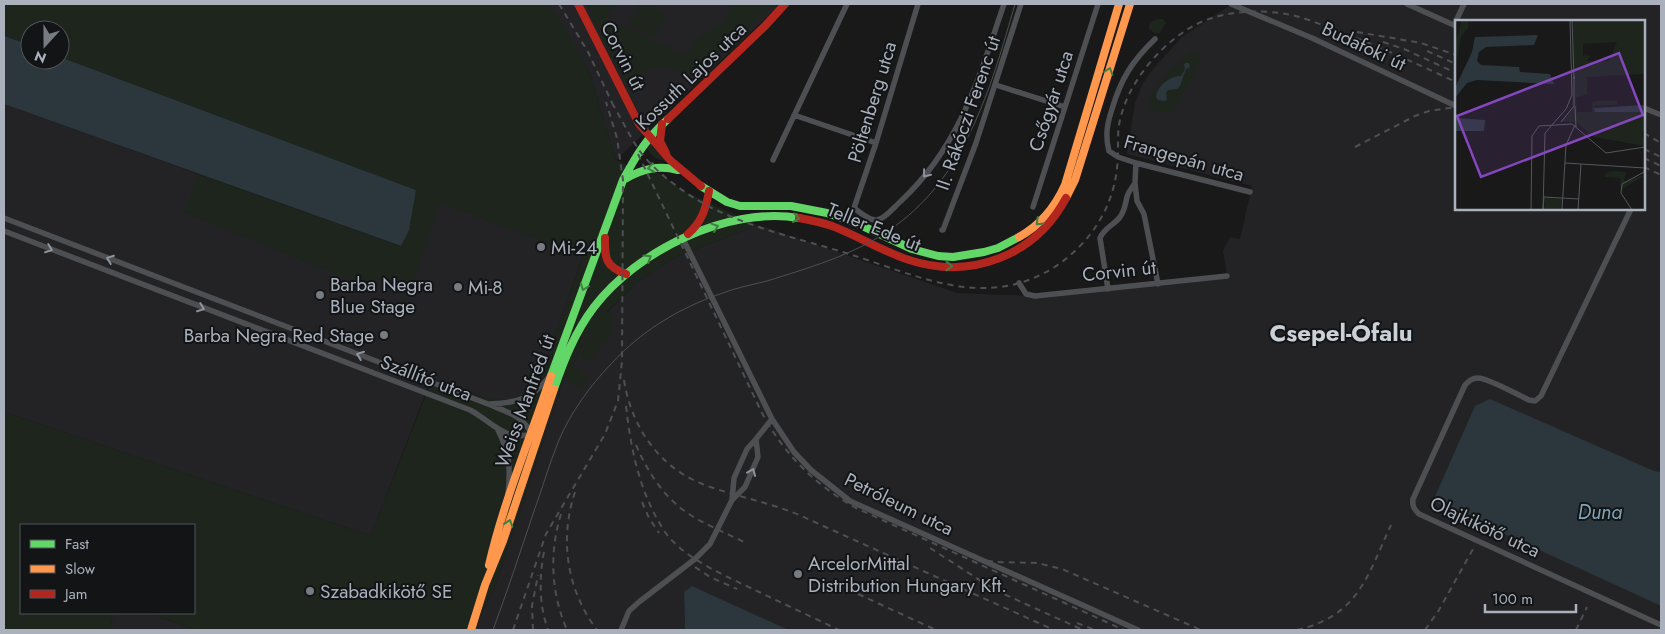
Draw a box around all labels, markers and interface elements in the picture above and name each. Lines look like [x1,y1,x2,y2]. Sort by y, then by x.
street label: Budafoki út [1318,15,1411,77]
street label: Kossuth Lajos utca [629,16,753,136]
street label: Corvin út [594,17,652,95]
north arrow [20,20,70,70]
inset map [1455,20,1645,210]
street label: II. Rákóczi Ferenc út [929,32,1007,194]
street label: Pöltenberg utca [841,38,903,166]
text: N [32,46,49,68]
street label: Csőgyár utca [1022,47,1080,155]
one-way arrow [1103,67,1113,75]
street label: Frangepán utca [1121,128,1247,188]
one-way arrow [647,162,656,172]
one-way arrow [923,168,931,177]
street label: Teller Ede út [823,196,925,258]
one-way arrow [792,212,800,223]
one-way arrow [1035,216,1044,225]
one-way arrow [710,223,718,233]
place label: Mi-24 [551,234,597,261]
marker: Mi-24 [535,241,547,253]
one-way arrow [44,243,53,253]
street label: Corvin út [1081,254,1158,288]
one-way arrow [106,255,115,265]
one-way arrow [643,255,652,264]
one-way arrow [946,261,953,271]
place label: Barba Negra Blue Stage [330,271,433,320]
place label: Mi-8 [468,274,503,301]
marker: Mi-8 [452,281,464,293]
one-way arrow [580,282,591,291]
marker: Barba Negra Blue Stage [314,289,326,301]
one-way arrow [196,302,204,312]
district label: Csepel-Ófalu [1269,315,1413,350]
place label: Barba Negra Red Stage [184,322,374,349]
marker: Barba Negra Red Stage [378,329,390,341]
street label: Weiss Manfréd út [488,330,562,471]
street label: Szállító utca [377,348,475,408]
one-way arrow [356,351,365,361]
street label: Petróleum utca [840,466,958,542]
one-way arrow [745,468,756,477]
street label: Olajkikötő utca [1426,490,1544,564]
water label: Duna [1578,498,1622,527]
one-way arrow [503,519,513,528]
legend [20,524,195,614]
text: Fast [65,533,89,555]
place label: ArcelorMittal Distribution Hungary Kft. [808,550,1007,599]
text: Slow [65,558,96,580]
marker: ArcelorMittal Distribution Hungary Kft. [792,568,804,580]
place label: Szabadkikötő SE [320,578,452,605]
scale bar [1485,582,1576,614]
text: Jam [63,583,88,605]
marker: Szabadkikötő SE [304,585,316,597]
text: 100 m [1492,588,1533,610]

